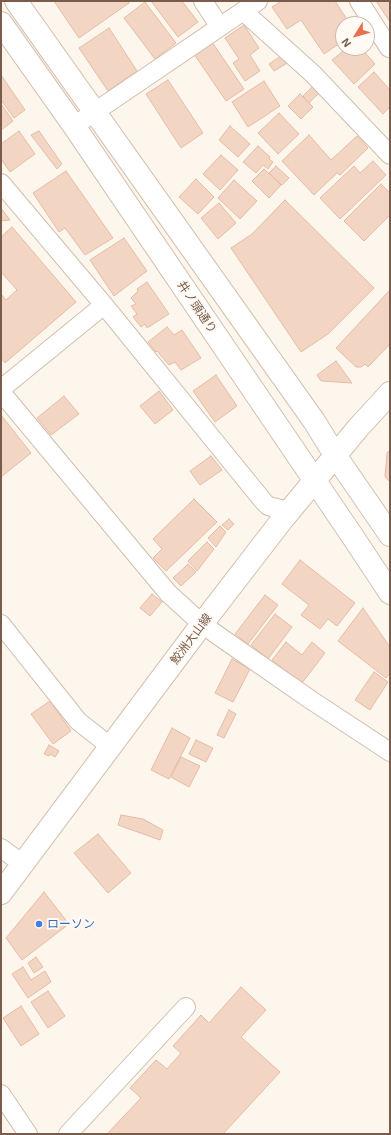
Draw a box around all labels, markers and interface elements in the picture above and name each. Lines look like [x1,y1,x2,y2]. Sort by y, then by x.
north arrow [335,16,375,56]
text: N [338,36,353,50]
street label: 井ノ頭通り [174,278,220,336]
street label: 鮫洲大山線 [167,611,215,667]
place label: ローソン [47,917,95,931]
marker: ローソン [34,919,44,929]

